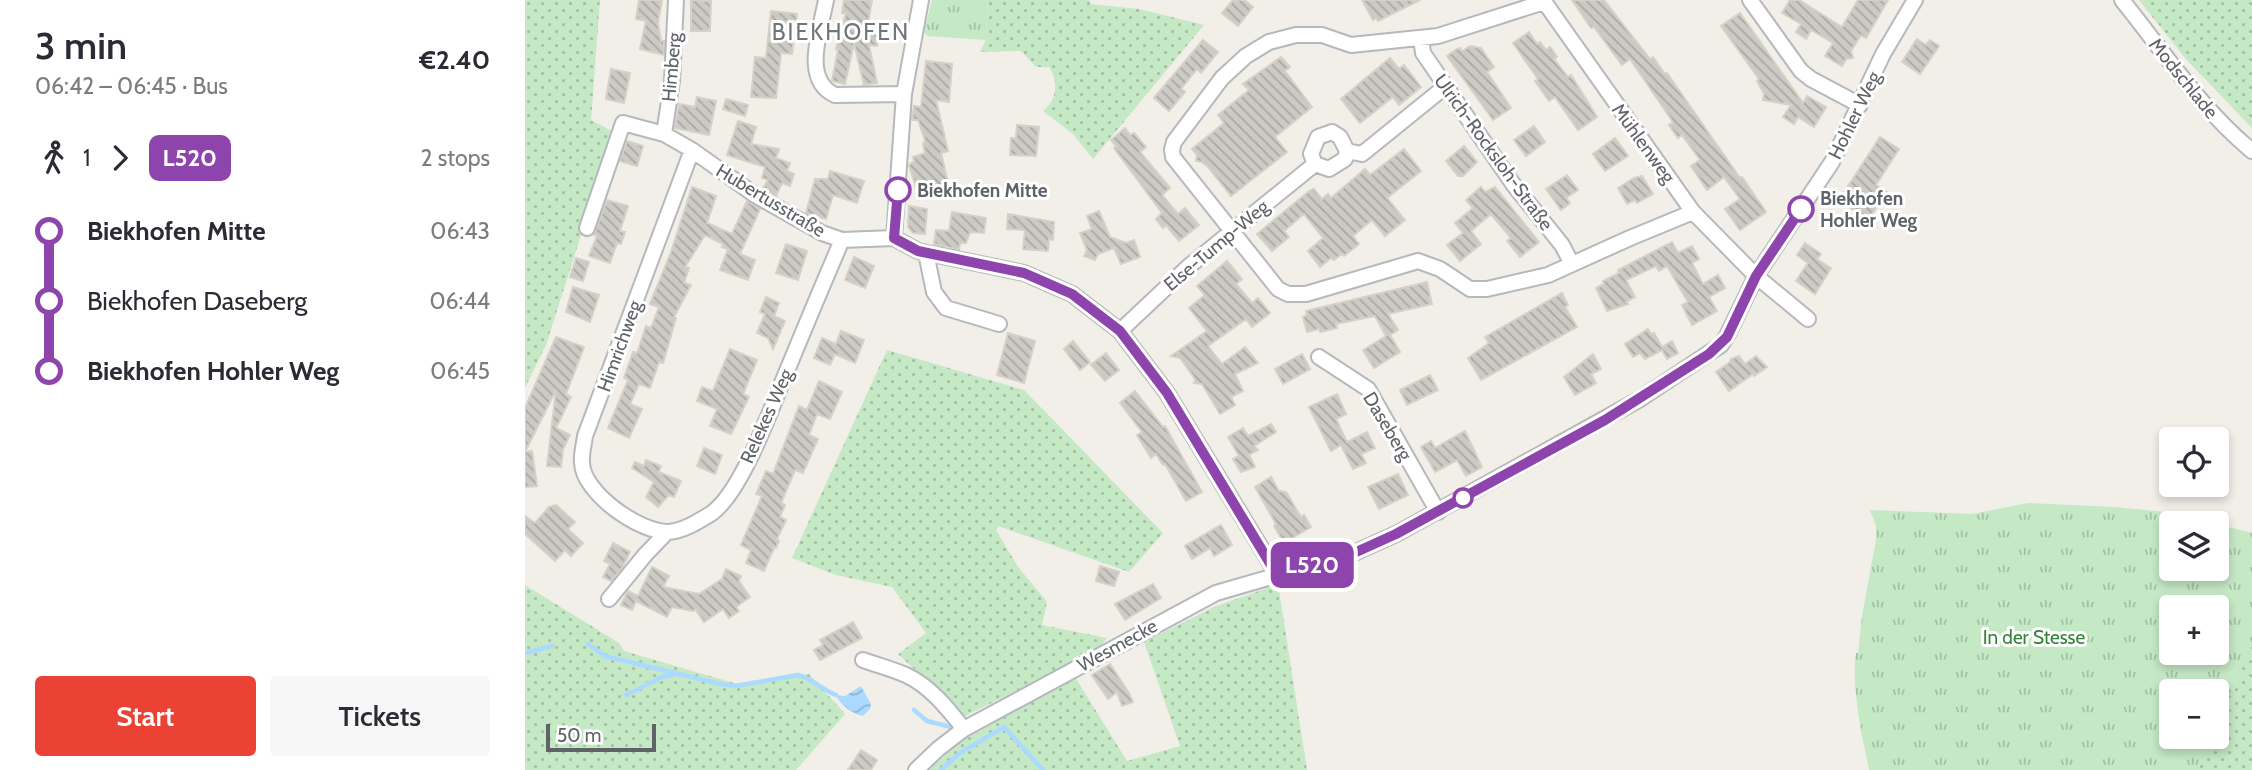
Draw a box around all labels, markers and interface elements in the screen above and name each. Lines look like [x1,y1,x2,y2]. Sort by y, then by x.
district label: BIEKHOFEN [772,18,910,46]
text: 3 min [35,22,127,69]
street label: Himberg [657,31,686,103]
street label: Modschlade [2144,33,2223,123]
text: €2.40 [419,44,490,76]
street label: Hohler Weg [1823,67,1886,163]
street label: Ulrich-Rocksloh-Straße [1429,70,1558,235]
text: 06:42 – 06:45 · Bus [35,72,228,100]
street label: Mühlenweg [1607,99,1681,188]
icon: walk [35,139,73,177]
icon: forward [101,139,139,177]
text: L520 [163,143,217,172]
text: 1 [83,144,91,172]
text: 2 stops [421,144,490,172]
street label: Hubertusstraße [712,159,830,242]
marker: Biekhofen Mitte [885,177,911,203]
place label: Biekhofen Mitte [917,179,1048,202]
place label: Biekhofen Hohler Weg [1820,187,1917,232]
street label: Else-Tump-Weg [1159,194,1274,296]
marker: Biekhofen Hohler Weg [1788,196,1814,222]
text: Biekhofen Mitte [87,215,266,247]
text: 06:43 [430,217,490,245]
text: Biekhofen Daseberg [87,285,307,317]
text: 06:44 [430,287,490,315]
street label: Himrichweg [592,297,647,395]
text: Biekhofen Hohler Weg [87,355,339,387]
text: 06:45 [430,357,490,385]
street label: Relekes Weg [735,365,798,467]
street label: Daseberg [1358,388,1417,465]
map controls [2159,427,2229,749]
button: locate [2159,427,2229,497]
unlabelled marker [1453,488,1473,508]
button: layers [2159,511,2229,581]
line badge: L520 [1263,542,1361,588]
text: L520 [1285,550,1339,579]
button: + [2159,595,2229,665]
street label: Wesmecke [1073,614,1161,677]
park label: In der Stesse [1983,626,2085,649]
button: Start [35,676,256,756]
button: Tickets [270,676,490,756]
button: − [2159,679,2229,749]
scale bar [546,721,656,753]
text: 50 m [557,724,601,747]

